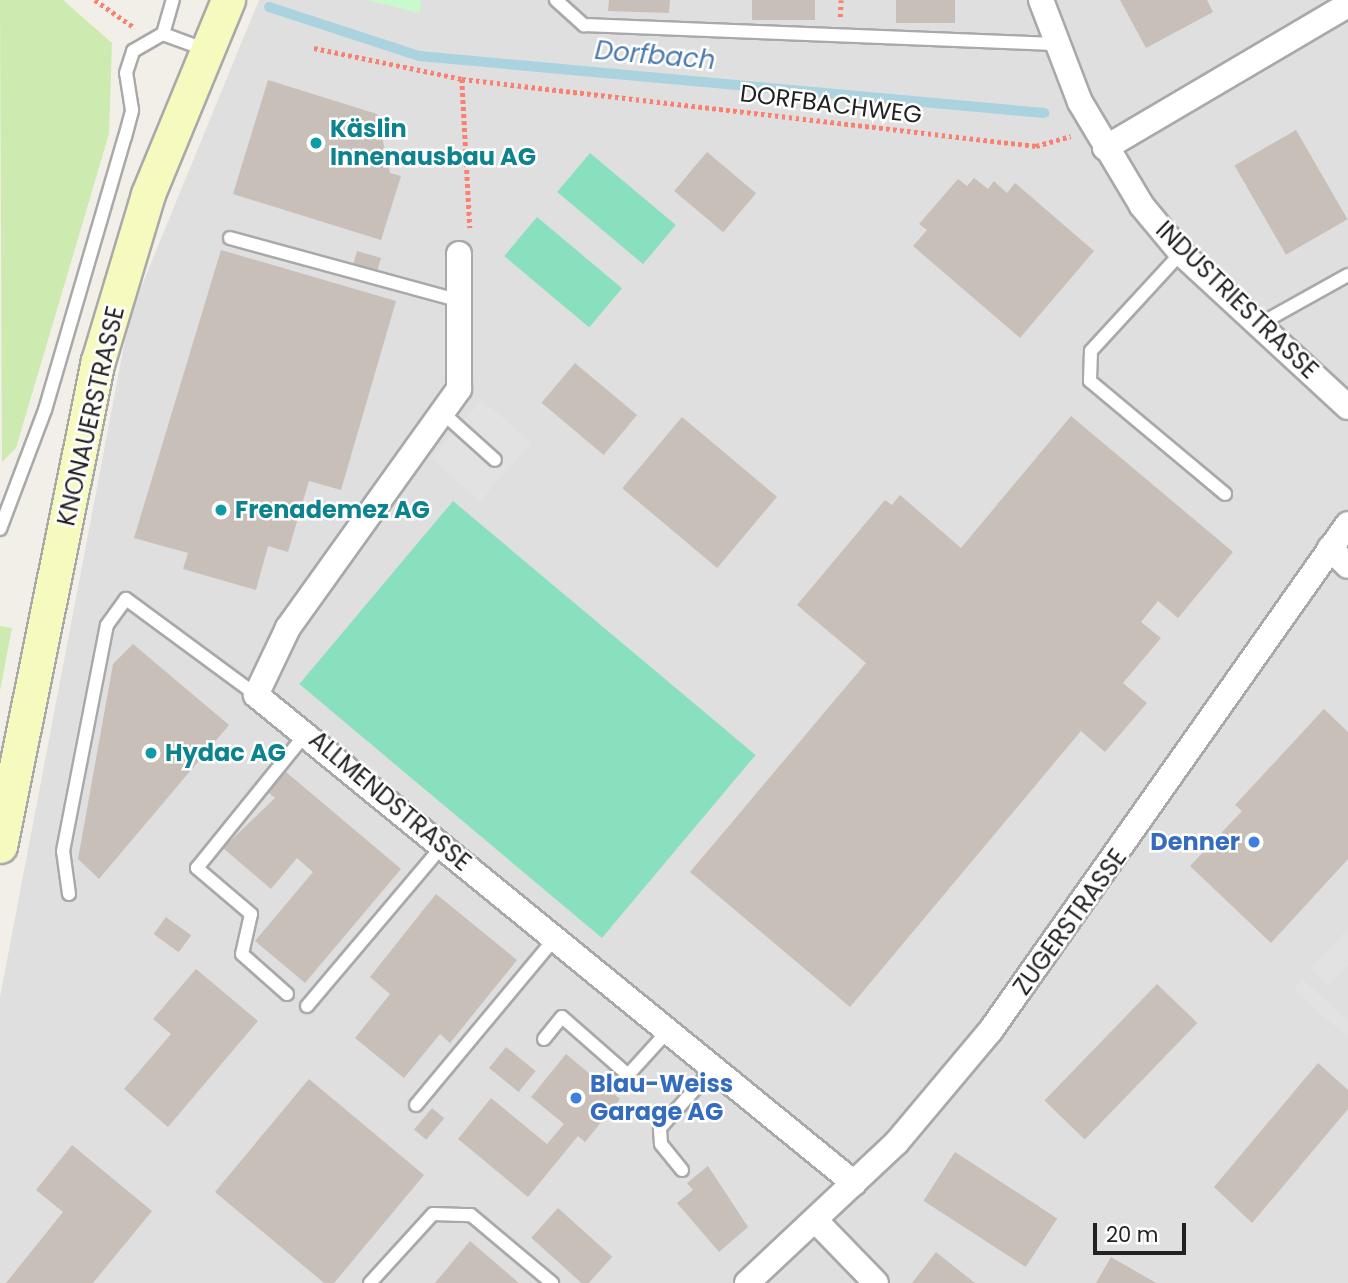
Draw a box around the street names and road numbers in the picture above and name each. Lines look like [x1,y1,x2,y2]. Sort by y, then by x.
street label: DORFBACHWEG [738,79,924,129]
street label: INDUSTRIESTRASSE [1150,215,1324,385]
street label: KNONAUERSTRASSE [52,303,130,529]
street label: ALLMENDSTRASSE [303,725,477,877]
street label: ZUGERSTRASSE [1007,844,1133,1000]

